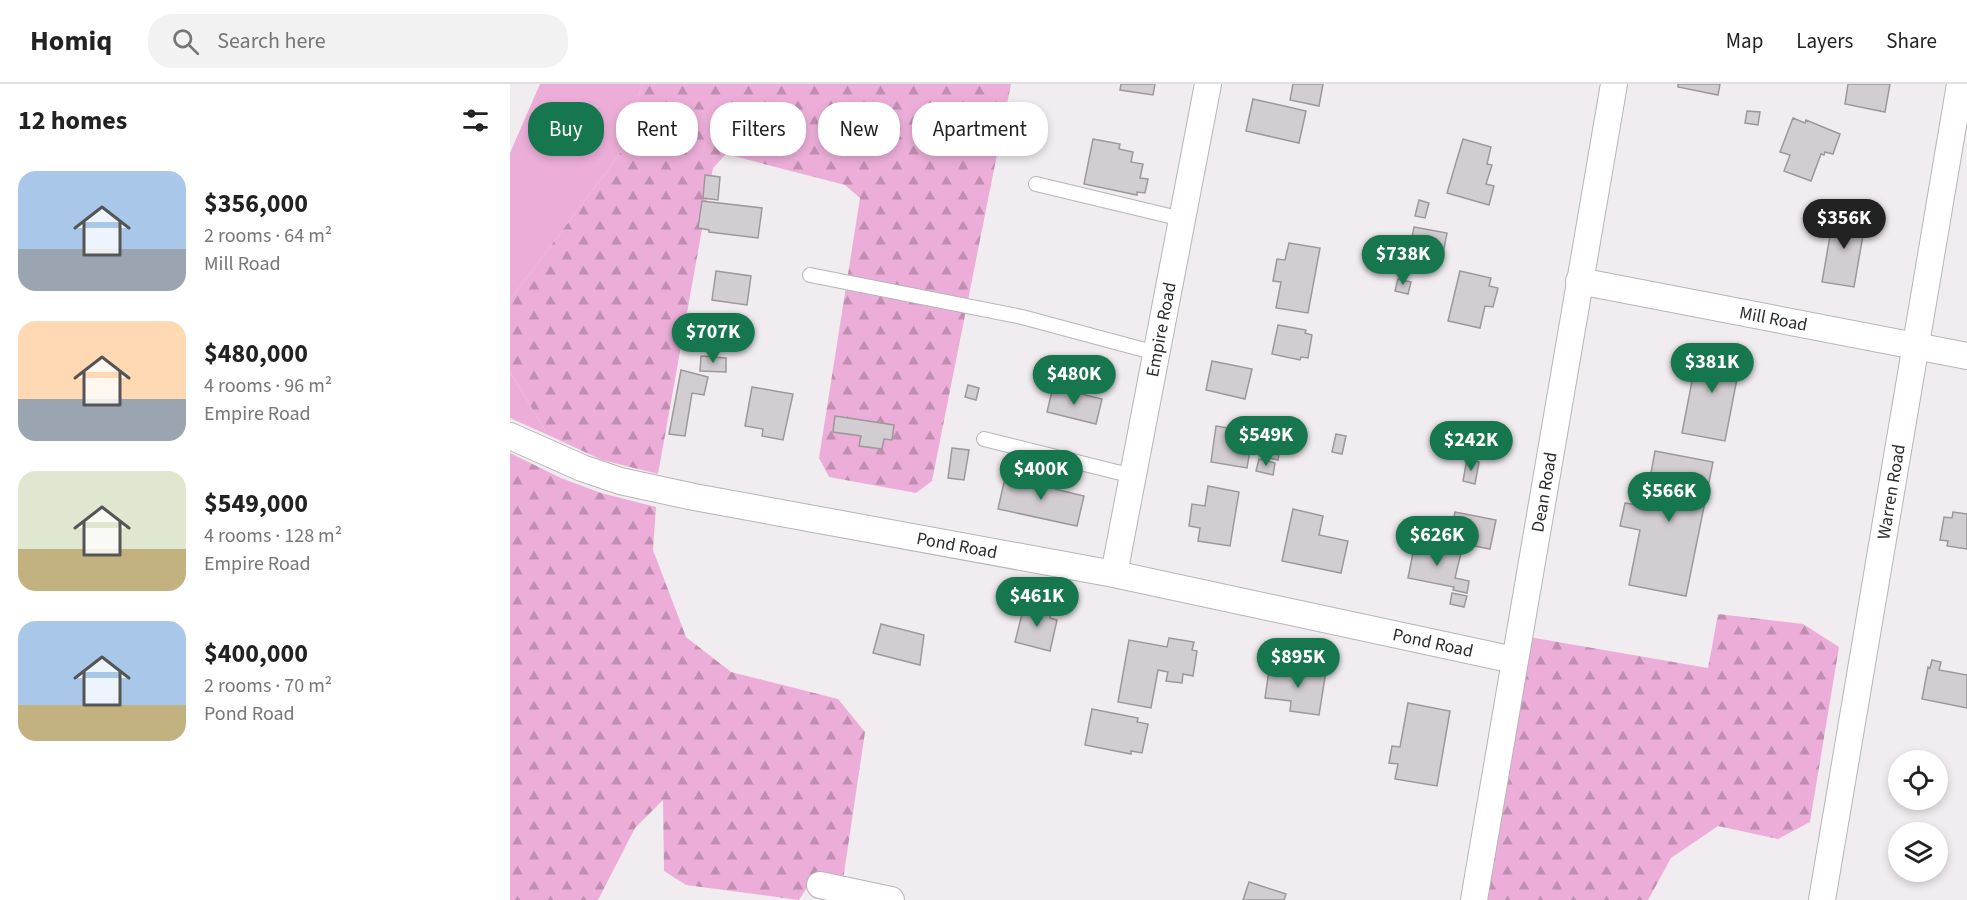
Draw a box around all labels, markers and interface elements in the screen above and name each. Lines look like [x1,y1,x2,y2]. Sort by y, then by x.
search box [148,14,568,68]
text: Homiq [30,21,112,61]
icon: search [169,25,202,58]
text: Search here [217,25,326,57]
text: Map [1726,26,1763,56]
text: Layers [1796,26,1853,56]
text: Share [1886,26,1937,56]
text: 12 homes [18,102,127,139]
chip: Buy [528,102,604,156]
chip: Rent [616,102,698,156]
chip: Filters [710,102,806,156]
chip: New [818,102,900,156]
chip: Apartment [912,102,1048,156]
icon: filters [459,104,492,137]
text: $356,000 [204,185,308,222]
icon: home [66,195,138,267]
pin: $356K [1802,199,1886,250]
text: $356K [1817,204,1871,232]
text: 2 rooms · 64 m² [204,222,332,250]
pin: $738K [1361,235,1445,286]
text: $738K [1376,240,1430,268]
text: Mill Road [204,250,281,278]
street label: Empire Road [1140,280,1182,379]
street label: Mill Road [1737,300,1810,337]
pin: $707K [671,313,755,364]
text: $707K [686,318,740,346]
text: $480,000 [204,335,308,372]
pin: $381K [1670,343,1754,394]
icon: home [66,345,138,417]
text: $381K [1685,348,1739,376]
pin: $480K [1032,355,1116,406]
text: $480K [1047,360,1101,388]
text: 4 rooms · 96 m² [204,372,332,400]
text: Empire Road [204,400,311,428]
pin: $549K [1224,416,1308,467]
text: $549K [1239,421,1293,449]
pin: $242K [1429,421,1513,472]
text: $242K [1444,426,1498,454]
street label: Warren Road [1871,442,1911,541]
pin: $400K [999,450,1083,501]
street label: Dean Road [1525,450,1563,534]
text: $400K [1014,455,1068,483]
pin: $566K [1627,472,1711,523]
text: $566K [1642,477,1696,505]
text: $549,000 [204,485,308,522]
icon: home [66,495,138,567]
pin: $626K [1395,516,1479,567]
text: $626K [1410,521,1464,549]
text: 4 rooms · 128 m² [204,522,342,550]
street label: Pond Road [915,526,999,565]
text: Empire Road [204,550,311,578]
pin: $461K [995,577,1079,628]
text: $461K [1010,582,1064,610]
street label: Pond Road [1391,622,1476,663]
text: $400,000 [204,635,308,672]
pin: $895K [1256,638,1340,689]
text: $895K [1271,643,1325,671]
icon: home [66,645,138,717]
text: 2 rooms · 70 m² [204,672,332,700]
text: Pond Road [204,700,295,728]
map controls [1888,750,1948,882]
button: locate [1888,750,1948,810]
button: layers [1888,822,1948,882]

